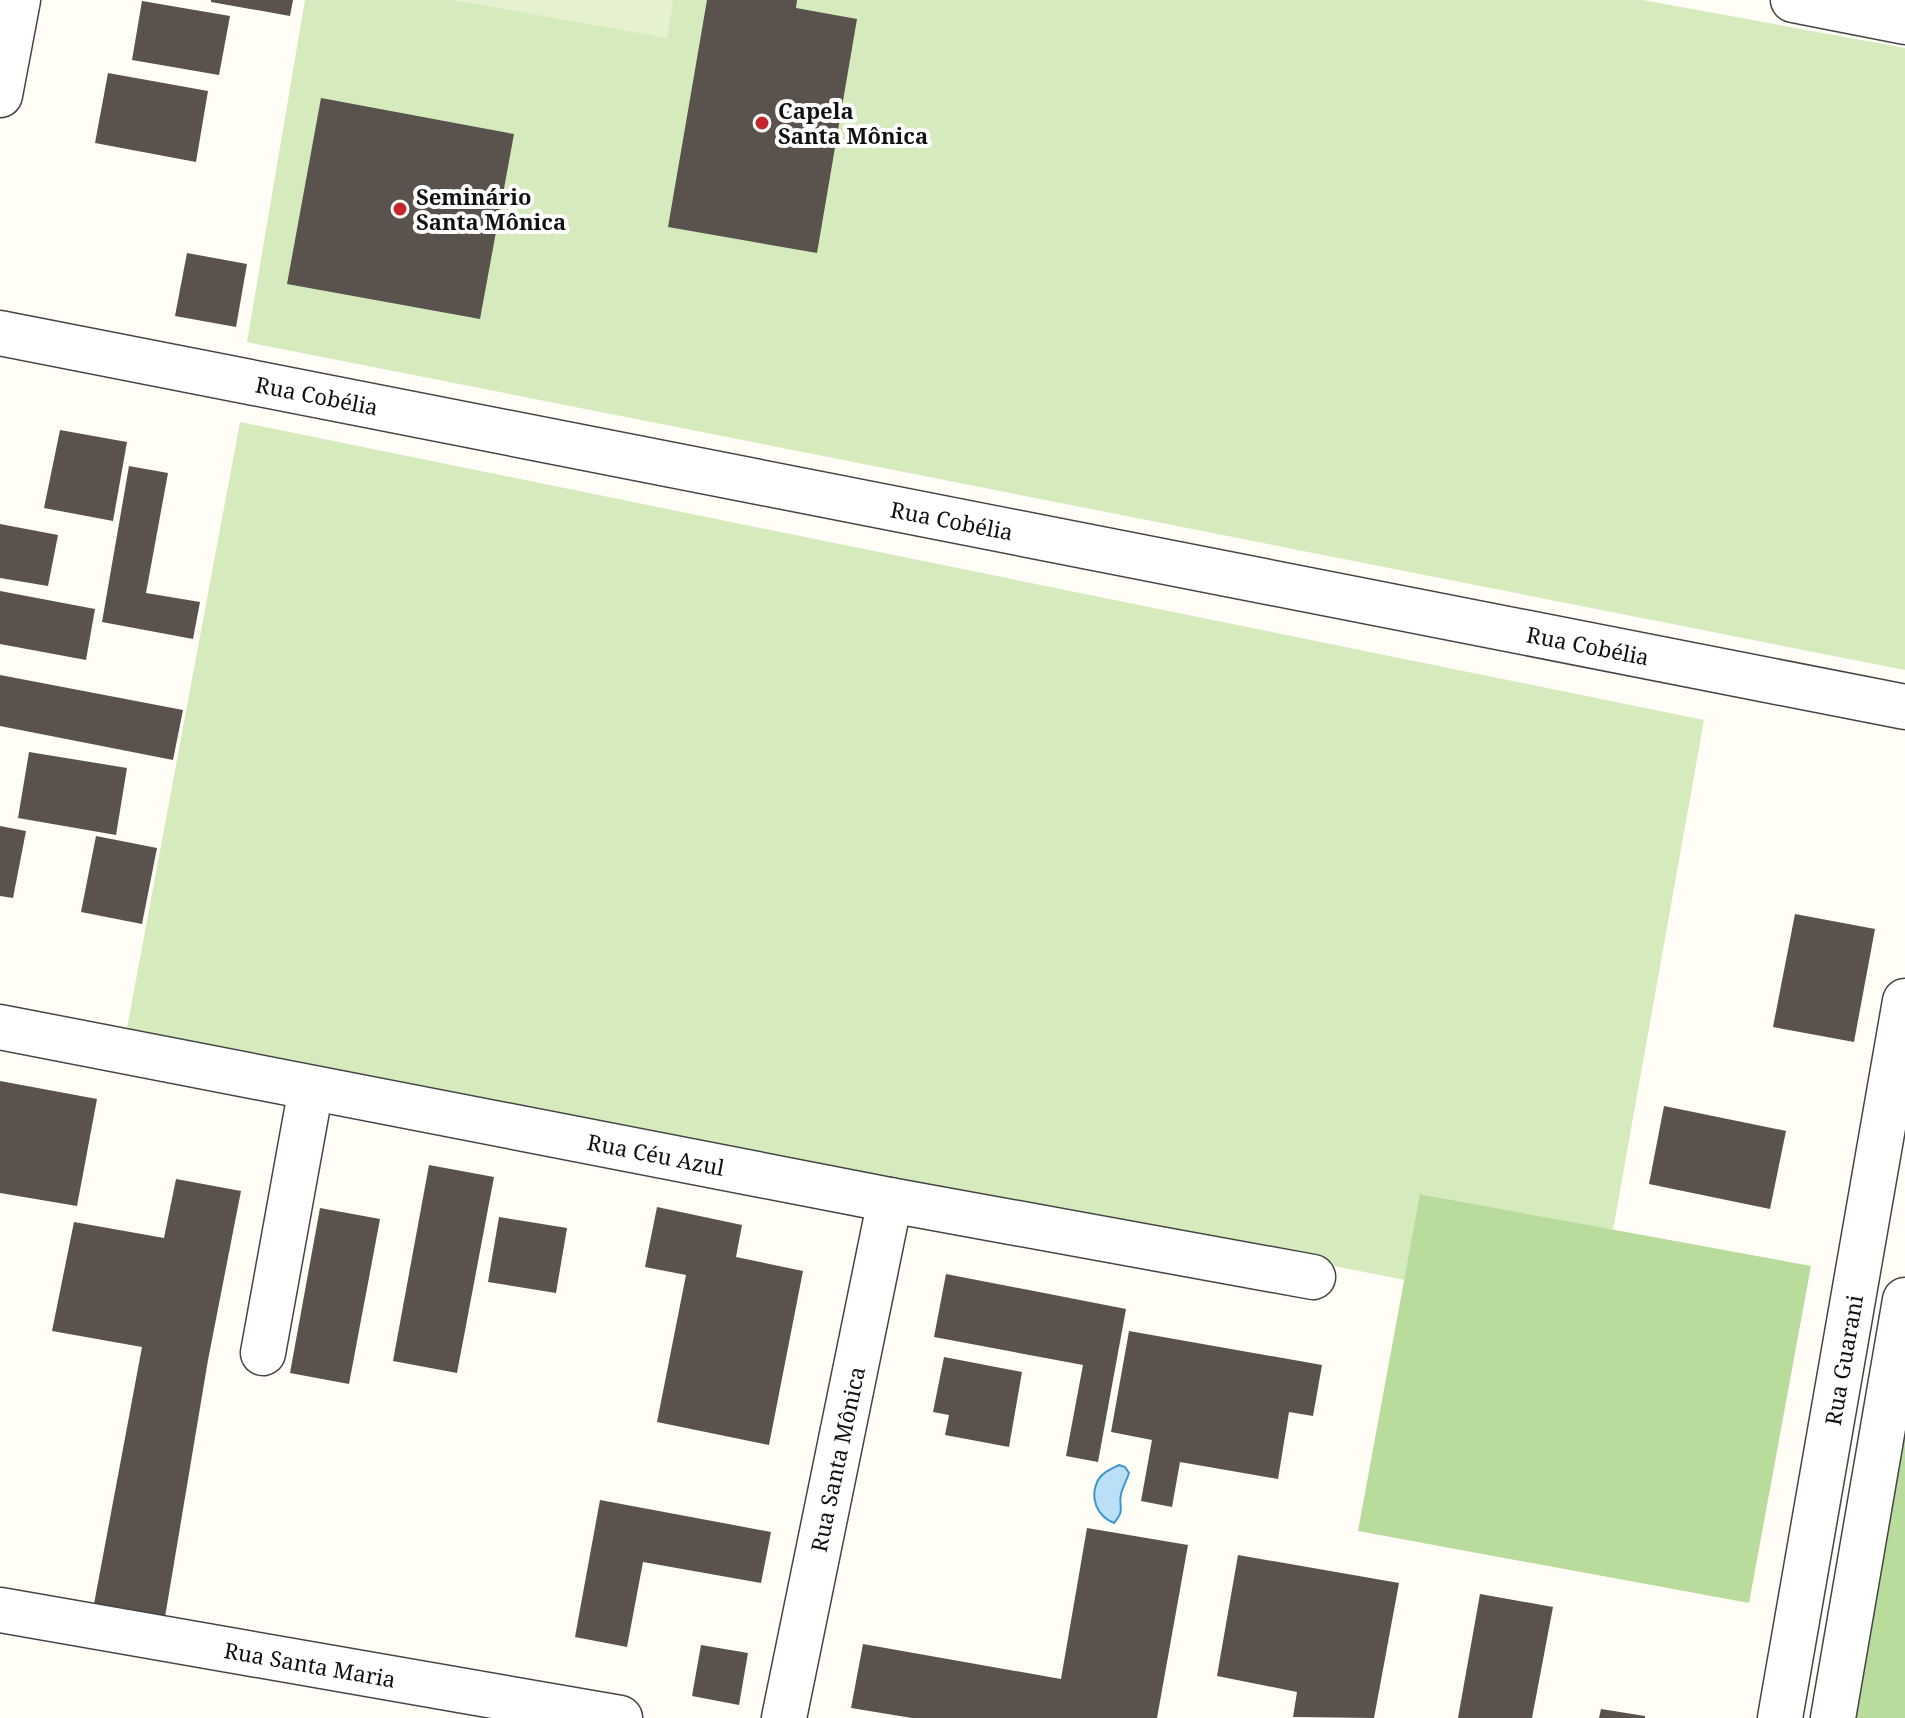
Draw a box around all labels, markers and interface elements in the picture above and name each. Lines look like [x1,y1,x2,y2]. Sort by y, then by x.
place label: Capela Santa Mônica [778,95,928,150]
marker: Capela Santa Mônica [753,114,771,132]
place label: Seminário Santa Mônica [416,181,566,236]
marker: Seminário Santa Mônica [391,200,409,218]
street label: Rua Cobélia [253,368,381,422]
street label: Rua Cobélia [888,493,1016,547]
street label: Rua Cobélia [1524,618,1652,672]
street label: Rua Céu Azul [585,1126,727,1182]
street label: Rua Guarani [1817,1292,1869,1428]
street label: Rua Santa Mônica [803,1364,871,1554]
street label: Rua Santa Maria [222,1634,398,1694]

